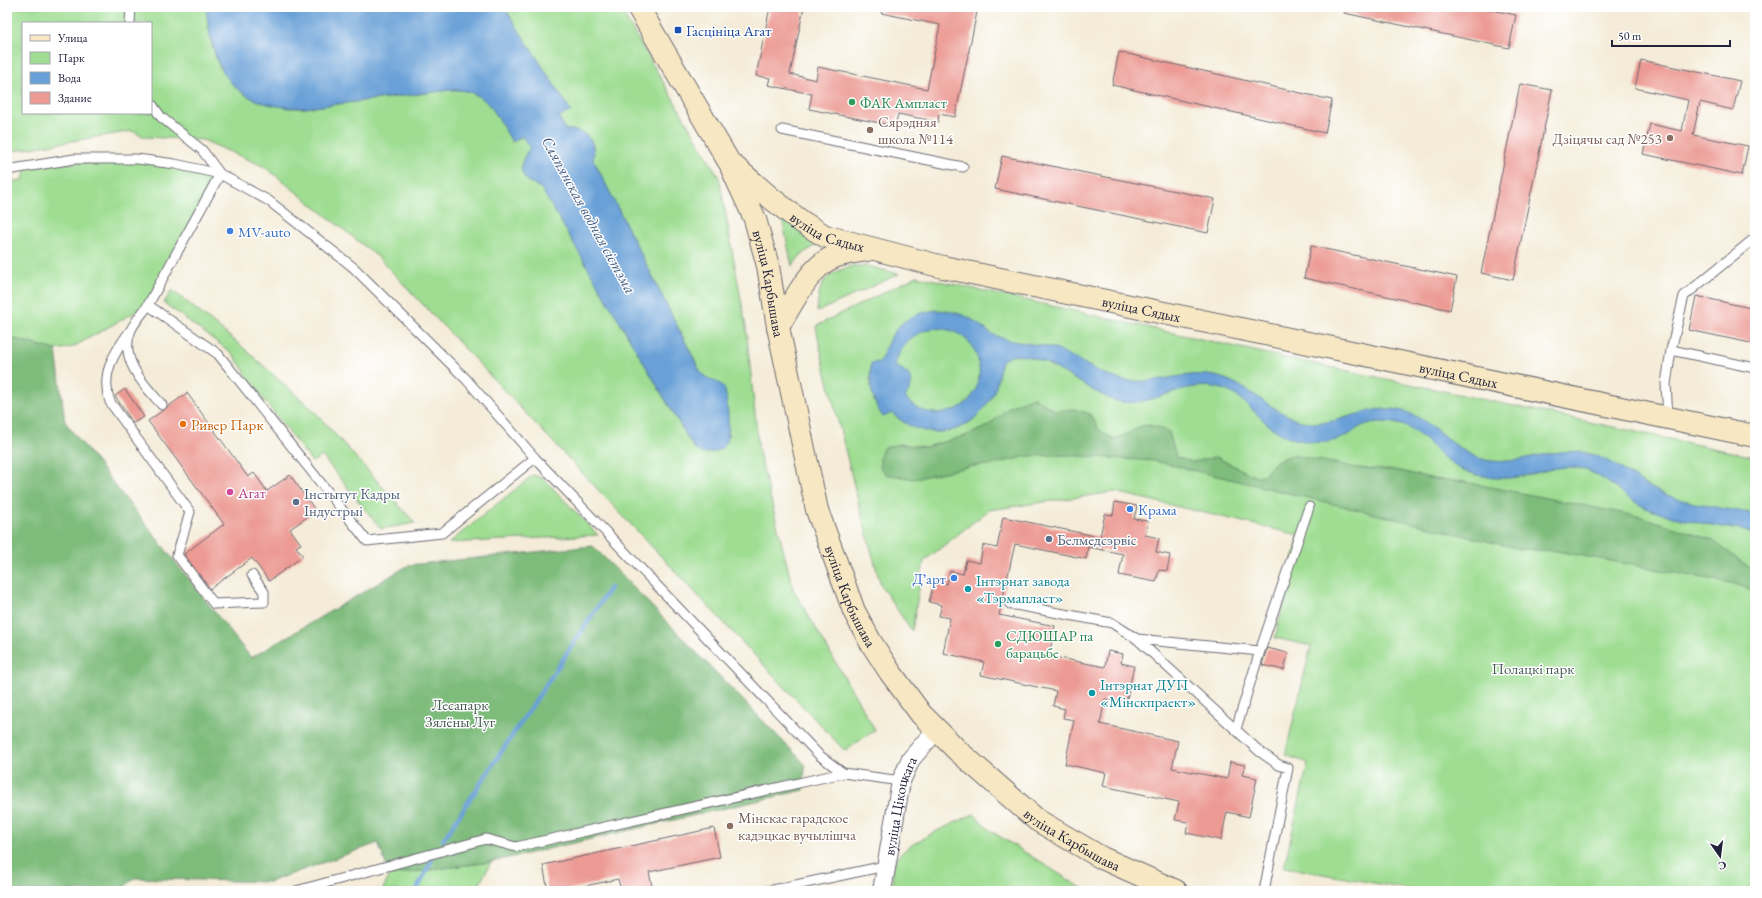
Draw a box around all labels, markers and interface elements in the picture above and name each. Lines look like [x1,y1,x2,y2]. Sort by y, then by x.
place label: Гасцініца Агат [686,21,771,40]
legend [22,22,152,114]
scale bar [1612,22,1730,48]
marker: Гасцініца Агат [673,25,683,35]
text: 50 m [1618,28,1642,44]
text: Улица [57,30,88,46]
text: Парк [58,50,85,66]
text: Вода [58,70,81,86]
text: Здание [58,90,92,106]
place label: ФАК Ампласт [860,93,947,112]
marker: ФАК Ампласт [847,97,857,107]
place label: Сярэдняя школа №114 [878,112,954,148]
marker: Сярэдняя школа №114 [865,125,875,135]
place label: Дзіцячы сад №253 [1552,129,1662,148]
water label: Сляпянская водная сістэма [537,132,641,298]
marker: Дзіцячы сад №253 [1665,133,1675,143]
street label: вуліца Сядых [787,207,867,256]
place label: MV-auto [238,222,291,241]
marker: MV-auto [225,226,235,236]
street label: вуліца Карбышава [749,228,789,339]
street label: вуліца Сядых [1101,291,1183,326]
street label: вуліца Сядых [1418,357,1500,392]
place label: Ривер Парк [191,415,264,434]
marker: Ривер Парк [178,419,188,429]
place label: Агат [237,483,266,502]
place label: Інстытут Кадры Індустрыі [304,484,400,520]
marker: Агат [225,487,235,497]
marker: Інстытут Кадры Індустрыі [291,497,301,507]
place label: Крама [1138,500,1177,519]
marker: Крама [1125,504,1135,514]
place label: Белмедсэрвіс [1057,530,1137,549]
marker: Белмедсэрвіс [1044,534,1054,544]
street label: вуліца Карбышава [821,542,881,650]
place label: Дʼарт [913,569,946,588]
place label: Інтэрнат завода «Тэрмапласт» [976,571,1070,607]
marker: Дʼарт [949,573,959,583]
marker: Інтэрнат завода «Тэрмапласт» [963,584,973,594]
place label: СДЮШАР па барацьбе [1006,626,1093,662]
marker: СДЮШАР па барацьбе [993,639,1003,649]
park label: Полацкі парк [1492,659,1574,678]
place label: Інтэрнат ДУП «Мінскпраект» [1100,675,1196,711]
marker: Інтэрнат ДУП «Мінскпраект» [1087,688,1097,698]
park label: Лесапарк Зялёны Луг [425,695,496,731]
street label: вуліца Цікоцкага [879,753,920,857]
street label: вуліца Карбышава [1020,804,1124,875]
place label: Мінскае гарадское кадэцкае вучылішча [738,808,856,844]
marker: Мінскае гарадское кадэцкае вучылішча [725,821,735,831]
north arrow [1700,836,1740,876]
text: С [1717,858,1728,873]

